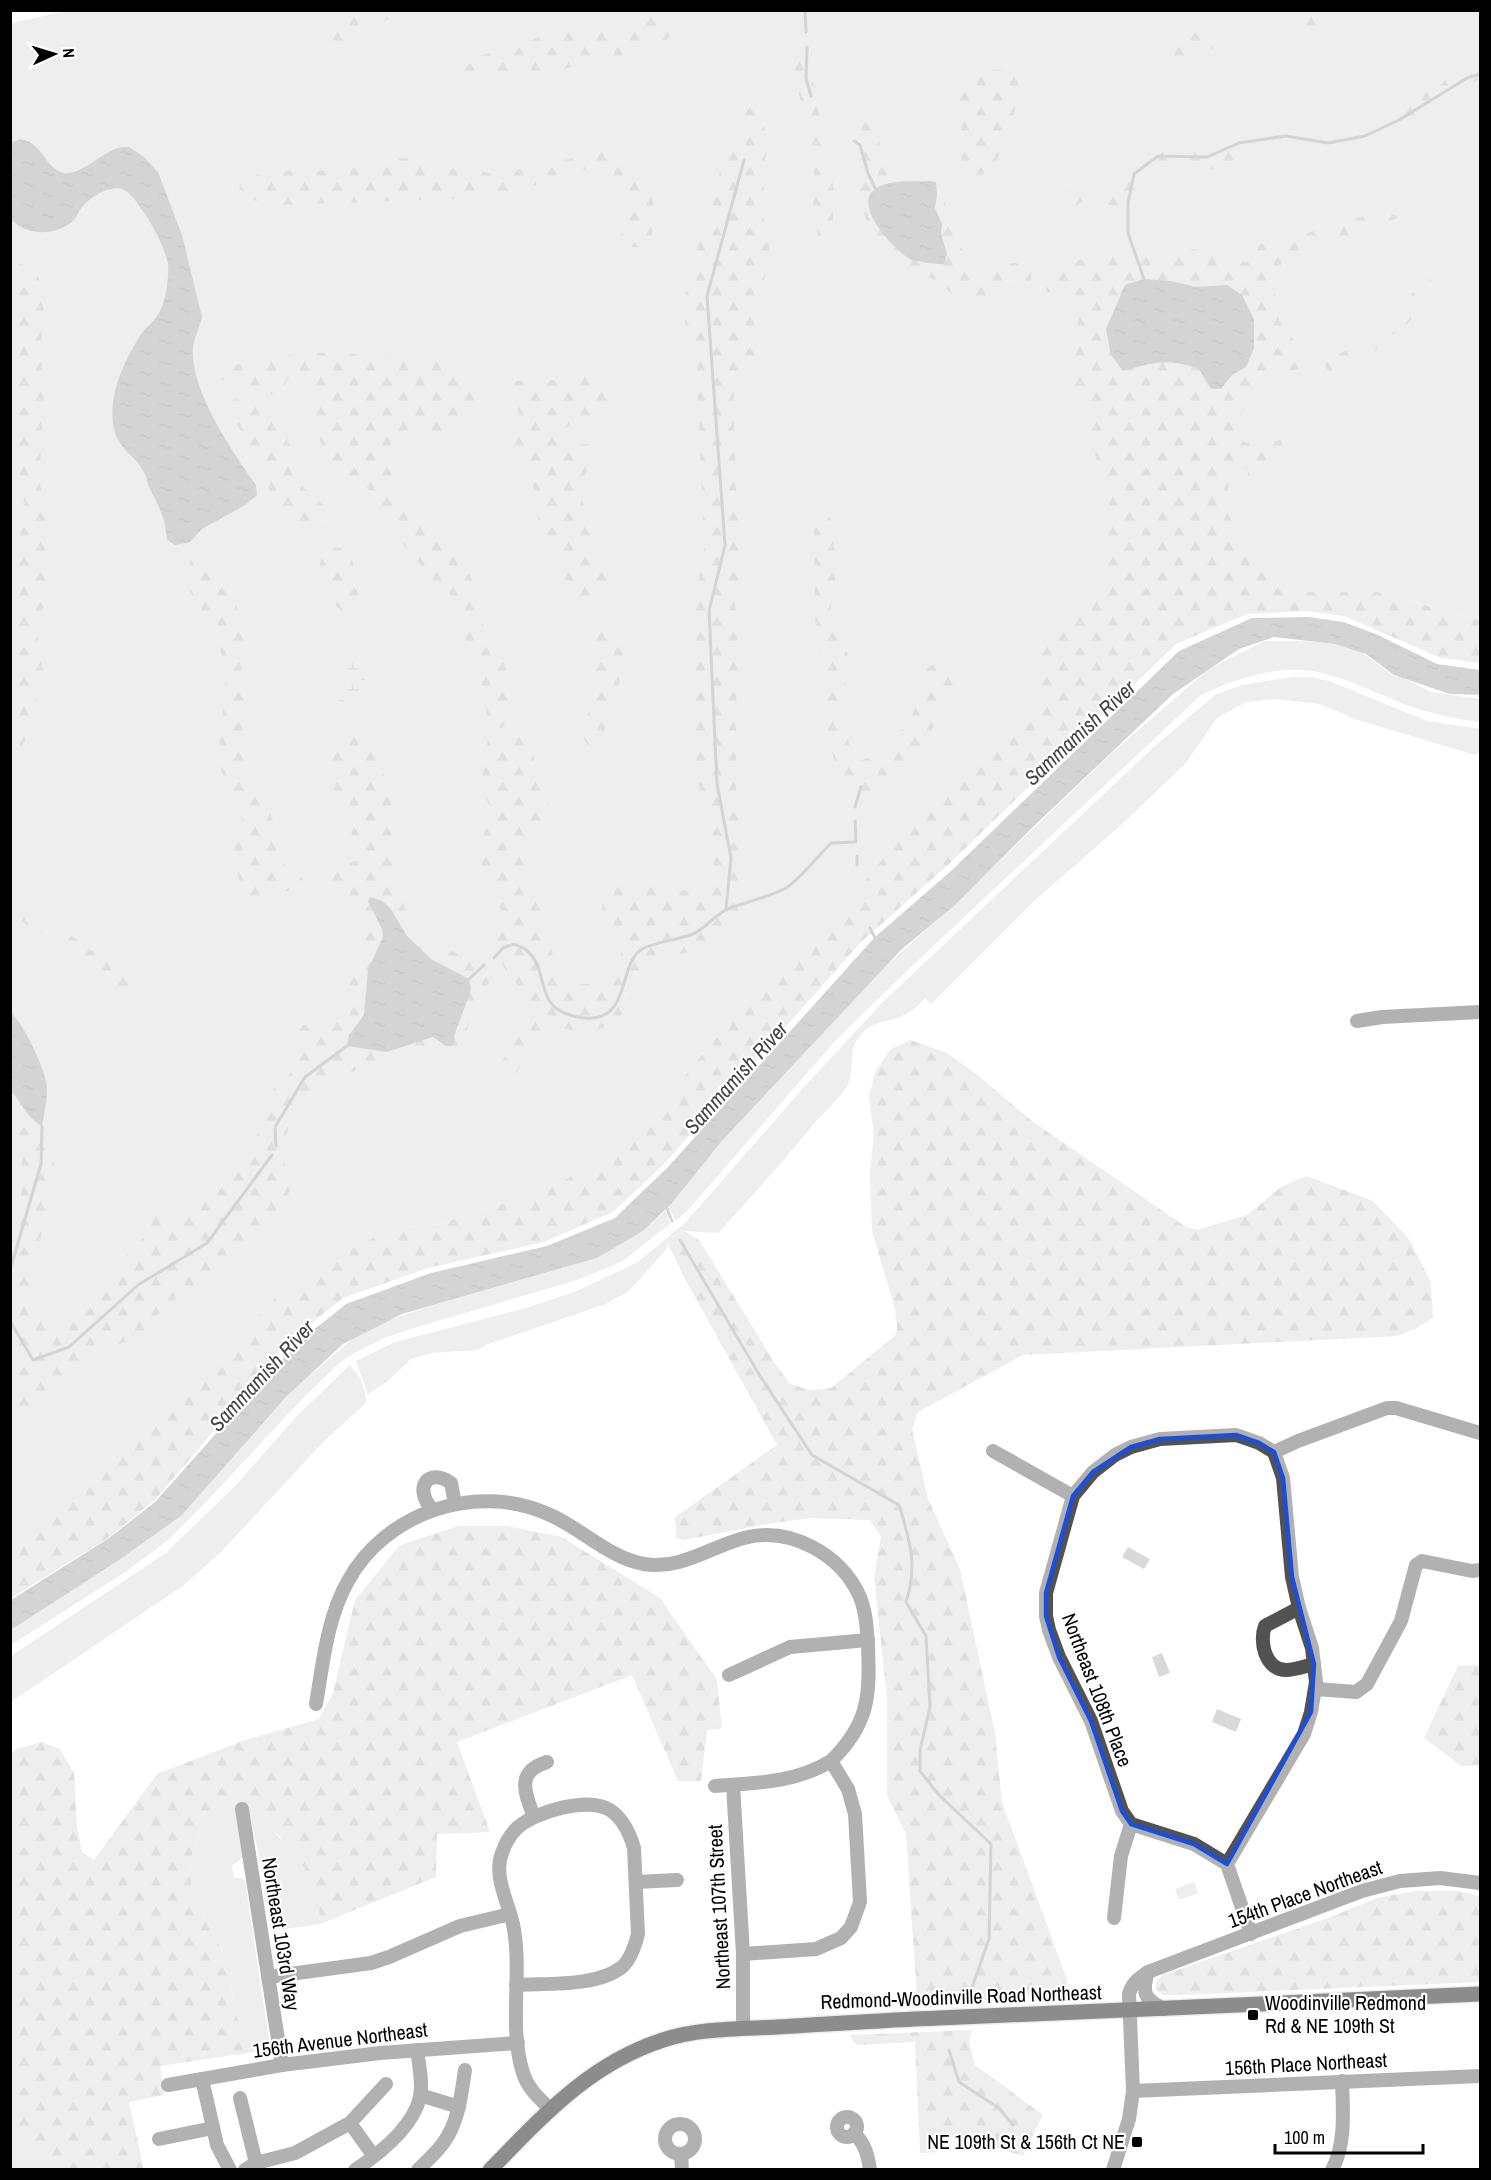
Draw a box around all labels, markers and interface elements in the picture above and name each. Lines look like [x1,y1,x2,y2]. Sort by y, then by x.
north arrow [24,24,84,84]
text: N [58,47,80,58]
water label: Sammamish River [1018,673,1143,792]
water label: Sammamish River [677,1014,795,1140]
water label: Sammamish River [202,1313,322,1438]
street label: Northeast 108th Place [1056,1609,1139,1770]
street label: Northeast 107th Street [701,1823,736,1990]
street label: 154th Place Northeast [1224,1853,1386,1934]
street label: Northeast 103rd Way [256,1856,307,2013]
street label: Redmond-Woodinville Road Northeast [820,1978,1102,2015]
place label: Woodinville Redmond Rd & NE 109th St [1265,1989,1426,2039]
marker: Woodinville Redmond Rd & NE 109th St [1246,2008,1260,2022]
street label: 156th Avenue Northeast [251,2015,429,2064]
street label: 156th Place Northeast [1224,2046,1388,2081]
scale bar [1275,2117,1424,2155]
text: 100 m [1284,2125,1325,2150]
place label: NE 109th St & 156th Ct NE [927,2128,1125,2155]
marker: NE 109th St & 156th Ct NE [1130,2135,1144,2149]

